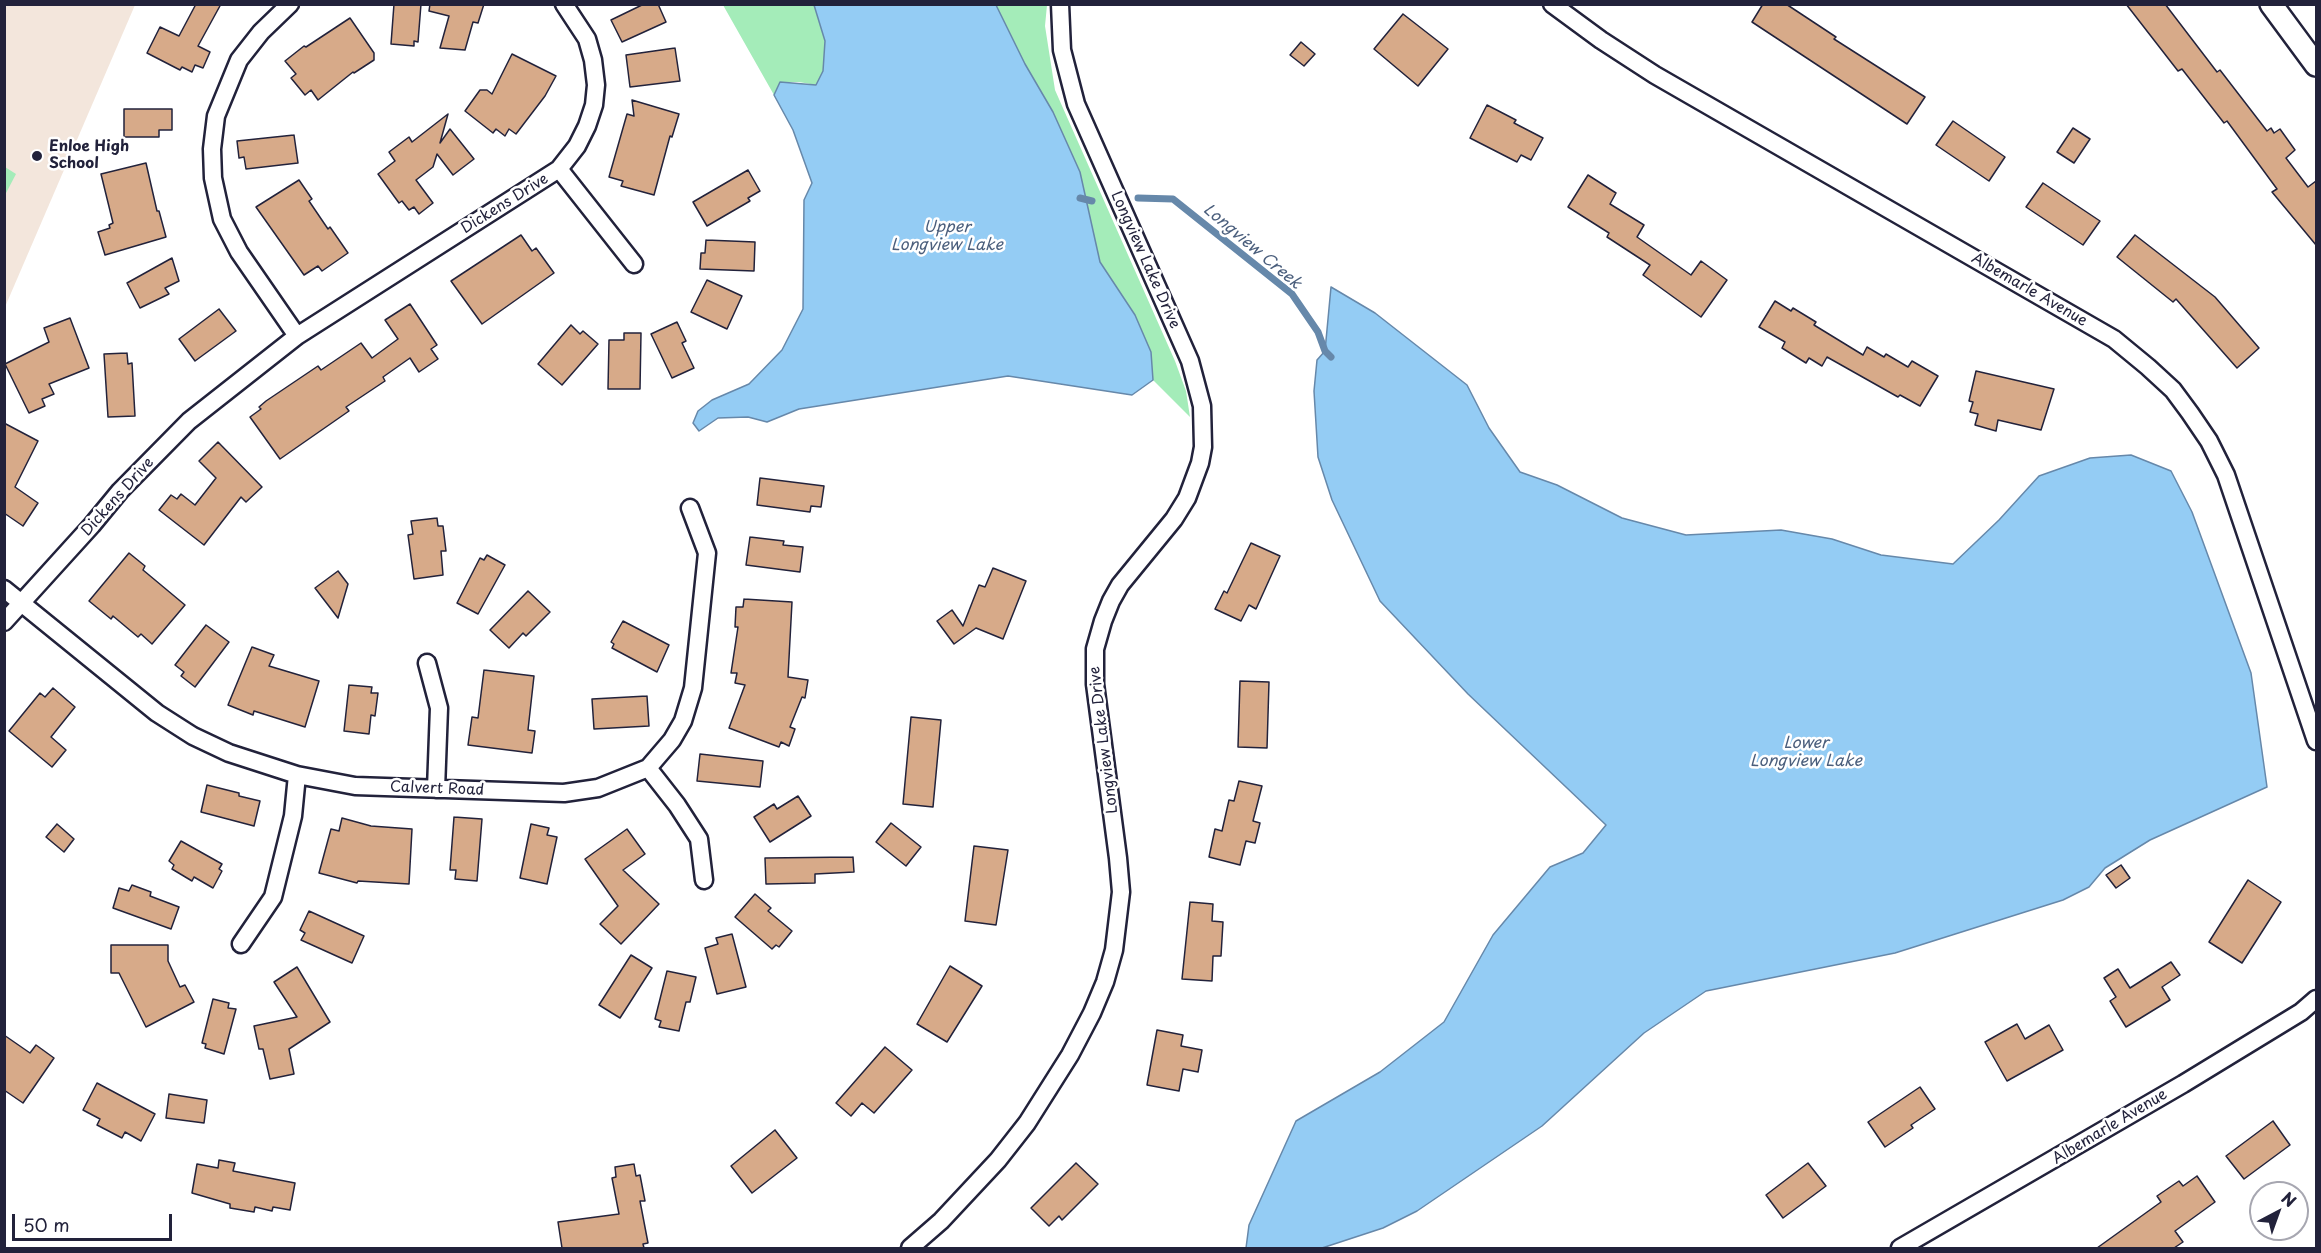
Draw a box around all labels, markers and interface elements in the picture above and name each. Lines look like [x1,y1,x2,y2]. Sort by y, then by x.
place label: Enloe High School [49,138,129,173]
marker: Enloe High School [30,149,44,163]
street label: Dickens Drive [458,170,552,238]
street label: Longview Lake Drive [1107,189,1183,331]
water label: Longview Creek [1199,200,1305,294]
water label: Upper Longview Lake [891,218,1003,256]
street label: Albemarle Avenue [1968,250,2090,330]
street label: Dickens Drive [78,454,158,540]
street label: Longview Lake Drive [1086,665,1122,815]
water label: Lower Longview Lake [1750,734,1862,772]
street label: Calvert Road [390,778,484,800]
street label: Albemarle Avenue [2049,1086,2171,1168]
north arrow [2249,1181,2309,1241]
text: N [2277,1186,2302,1212]
scale bar [15,1202,176,1240]
text: 50 m [23,1211,70,1238]

